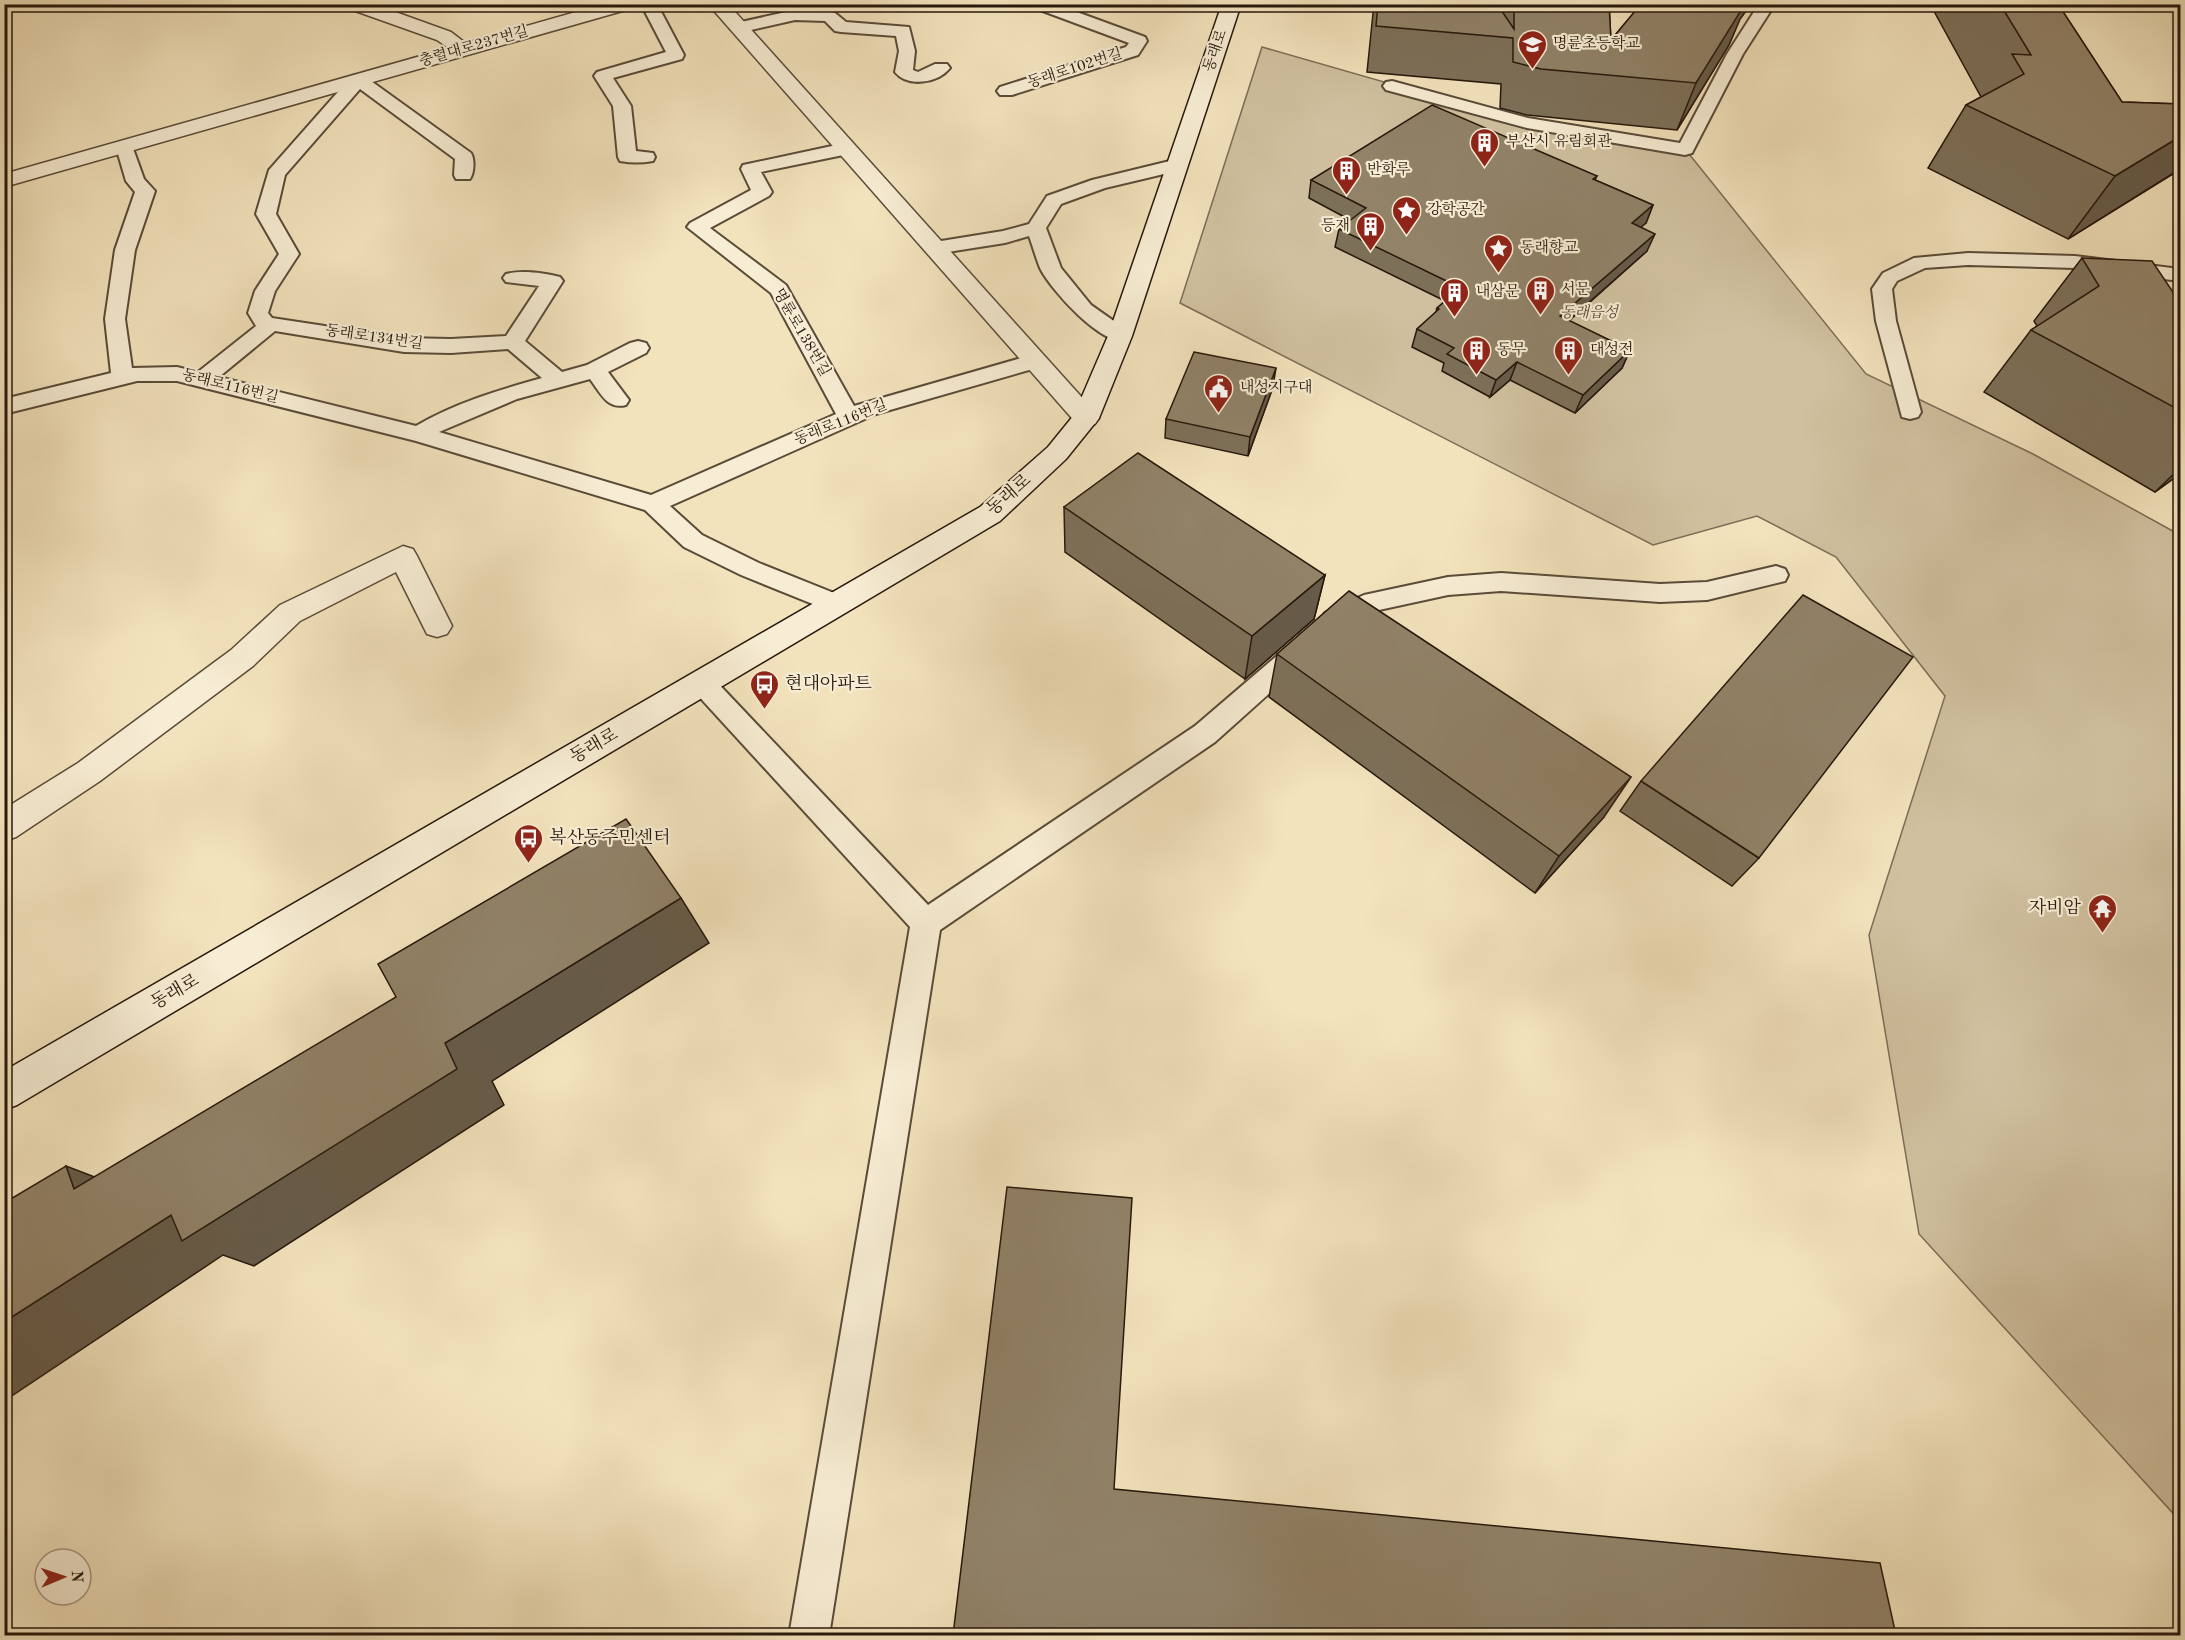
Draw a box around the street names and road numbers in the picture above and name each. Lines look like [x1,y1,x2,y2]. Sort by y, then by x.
street label: 충렬대로237번길 [417,22,530,70]
street label: 동래로 [1200,27,1230,74]
street label: 동래로102번길 [1025,45,1124,91]
street label: 명륜로138번길 [770,286,834,379]
street label: 동래로134번길 [324,322,424,352]
street label: 동래로116번길 [180,366,280,406]
street label: 동래로116번길 [792,396,890,448]
street label: 동래로 [983,470,1035,519]
street label: 동래로 [566,724,621,767]
street label: 동래로 [147,970,202,1013]

